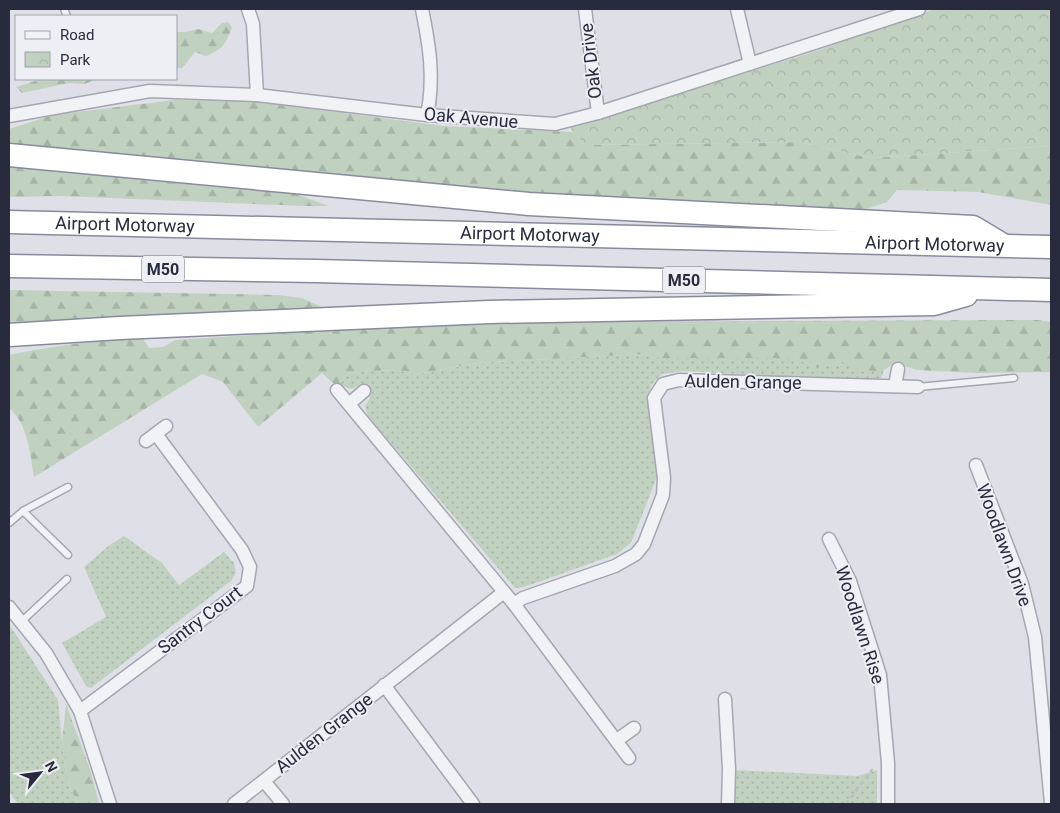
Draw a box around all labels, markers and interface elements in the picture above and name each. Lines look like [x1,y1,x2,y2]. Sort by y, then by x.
legend [15,15,178,80]
street label: Oak Drive [575,22,606,100]
text: Road [60,26,94,44]
text: Park [60,51,91,69]
street label: Oak Avenue [423,103,519,132]
street label: Airport Motorway [55,212,195,236]
street label: Airport Motorway [460,222,600,246]
street label: Airport Motorway [865,232,1005,256]
road number: M50 [142,255,184,282]
road number: M50 [663,266,705,294]
street label: Aulden Grange [684,370,802,393]
street label: Woodlawn Drive [973,481,1036,609]
street label: Woodlawn Rise [832,563,889,686]
street label: Santry Court [153,581,246,658]
street label: Aulden Grange [271,688,376,777]
north arrow [15,748,65,798]
text: N [42,758,61,775]

